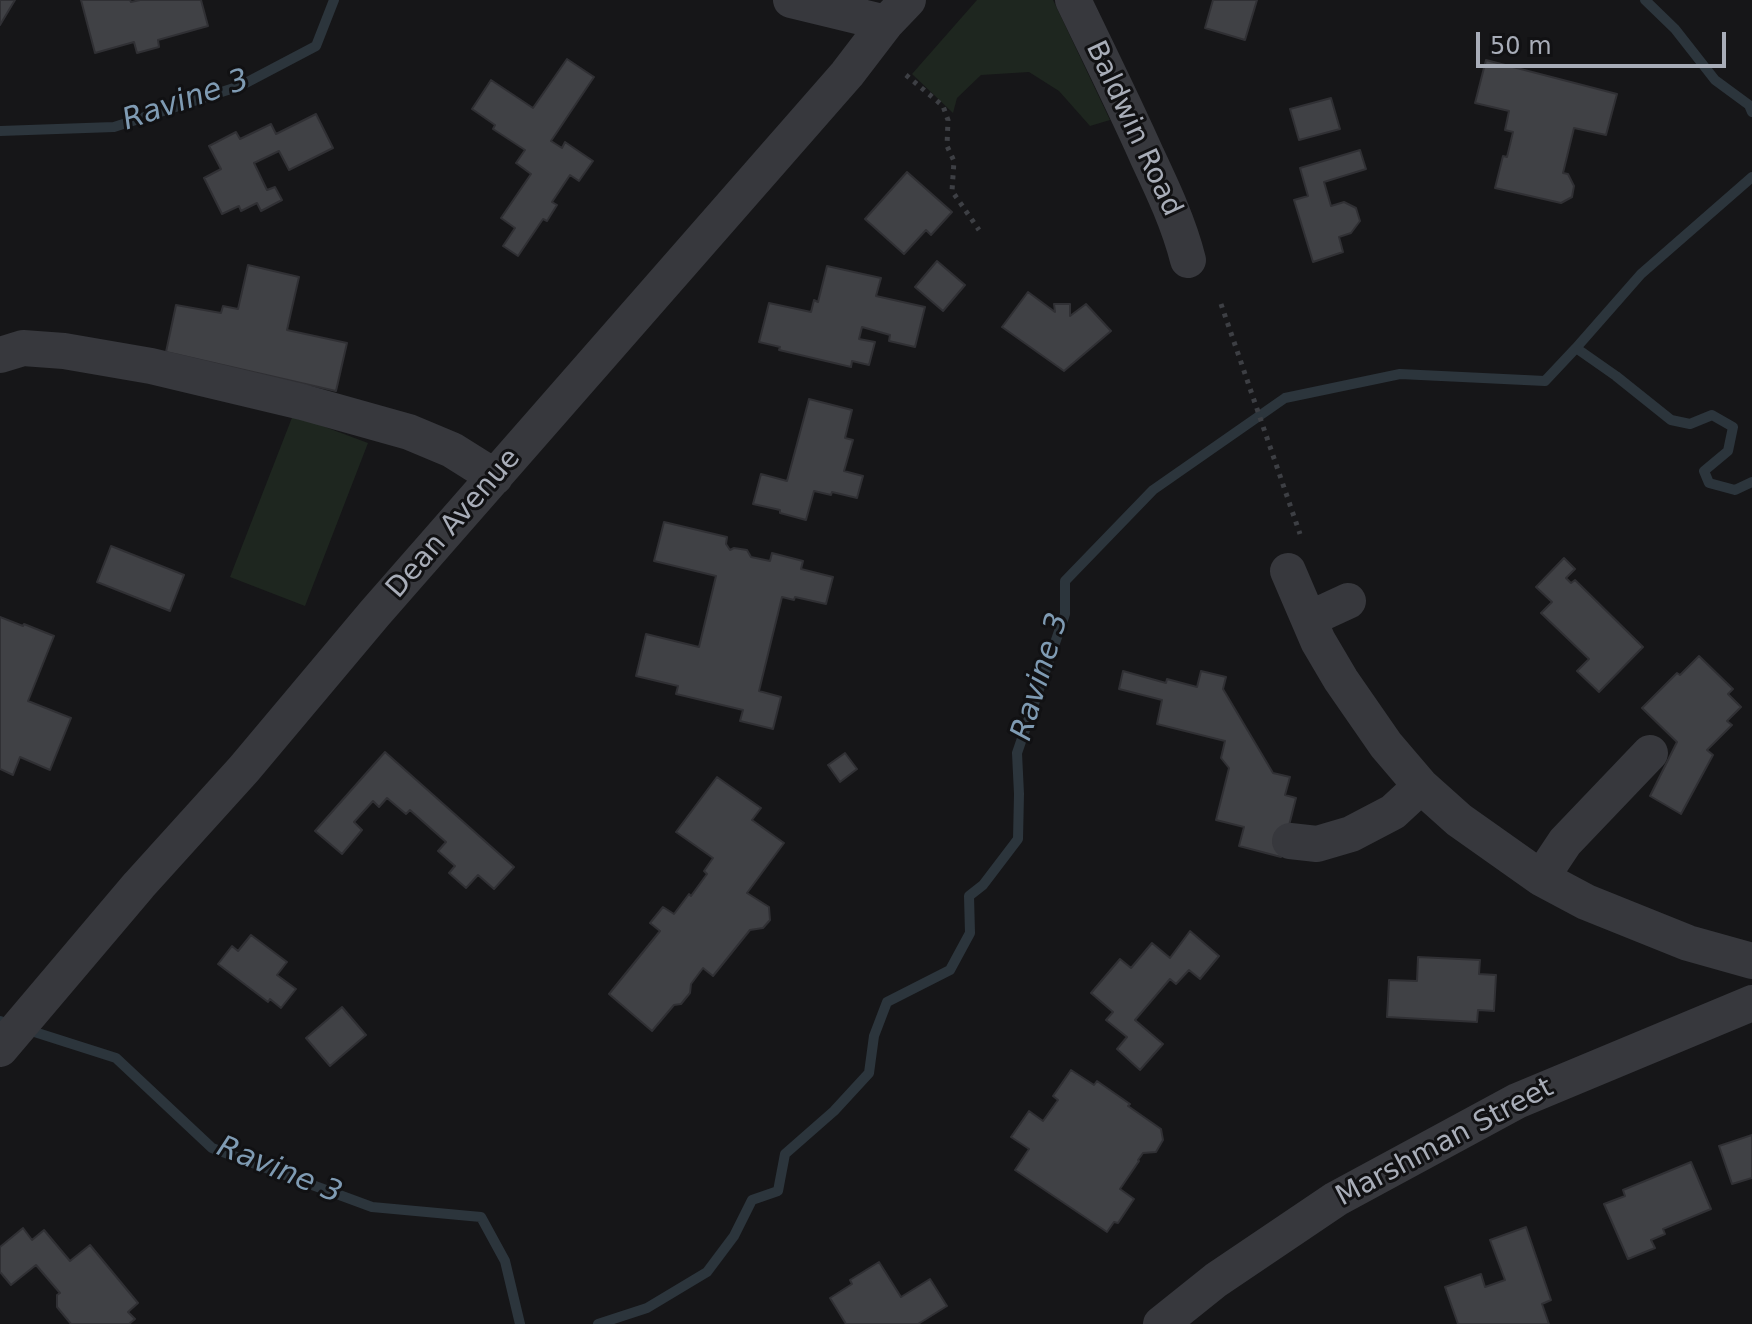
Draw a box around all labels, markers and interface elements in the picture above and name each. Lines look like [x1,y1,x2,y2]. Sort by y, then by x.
scale bar [1480,16,1730,66]
text: 50 m [1490,32,1552,60]
street label: Baldwin Road [1078,36,1188,222]
water label: Ravine 3 [118,63,254,139]
street label: Dean Avenue [380,443,528,605]
water label: Ravine 3 [1005,609,1077,745]
street label: Marshman Street [1331,1072,1559,1214]
water label: Ravine 3 [211,1130,347,1212]

